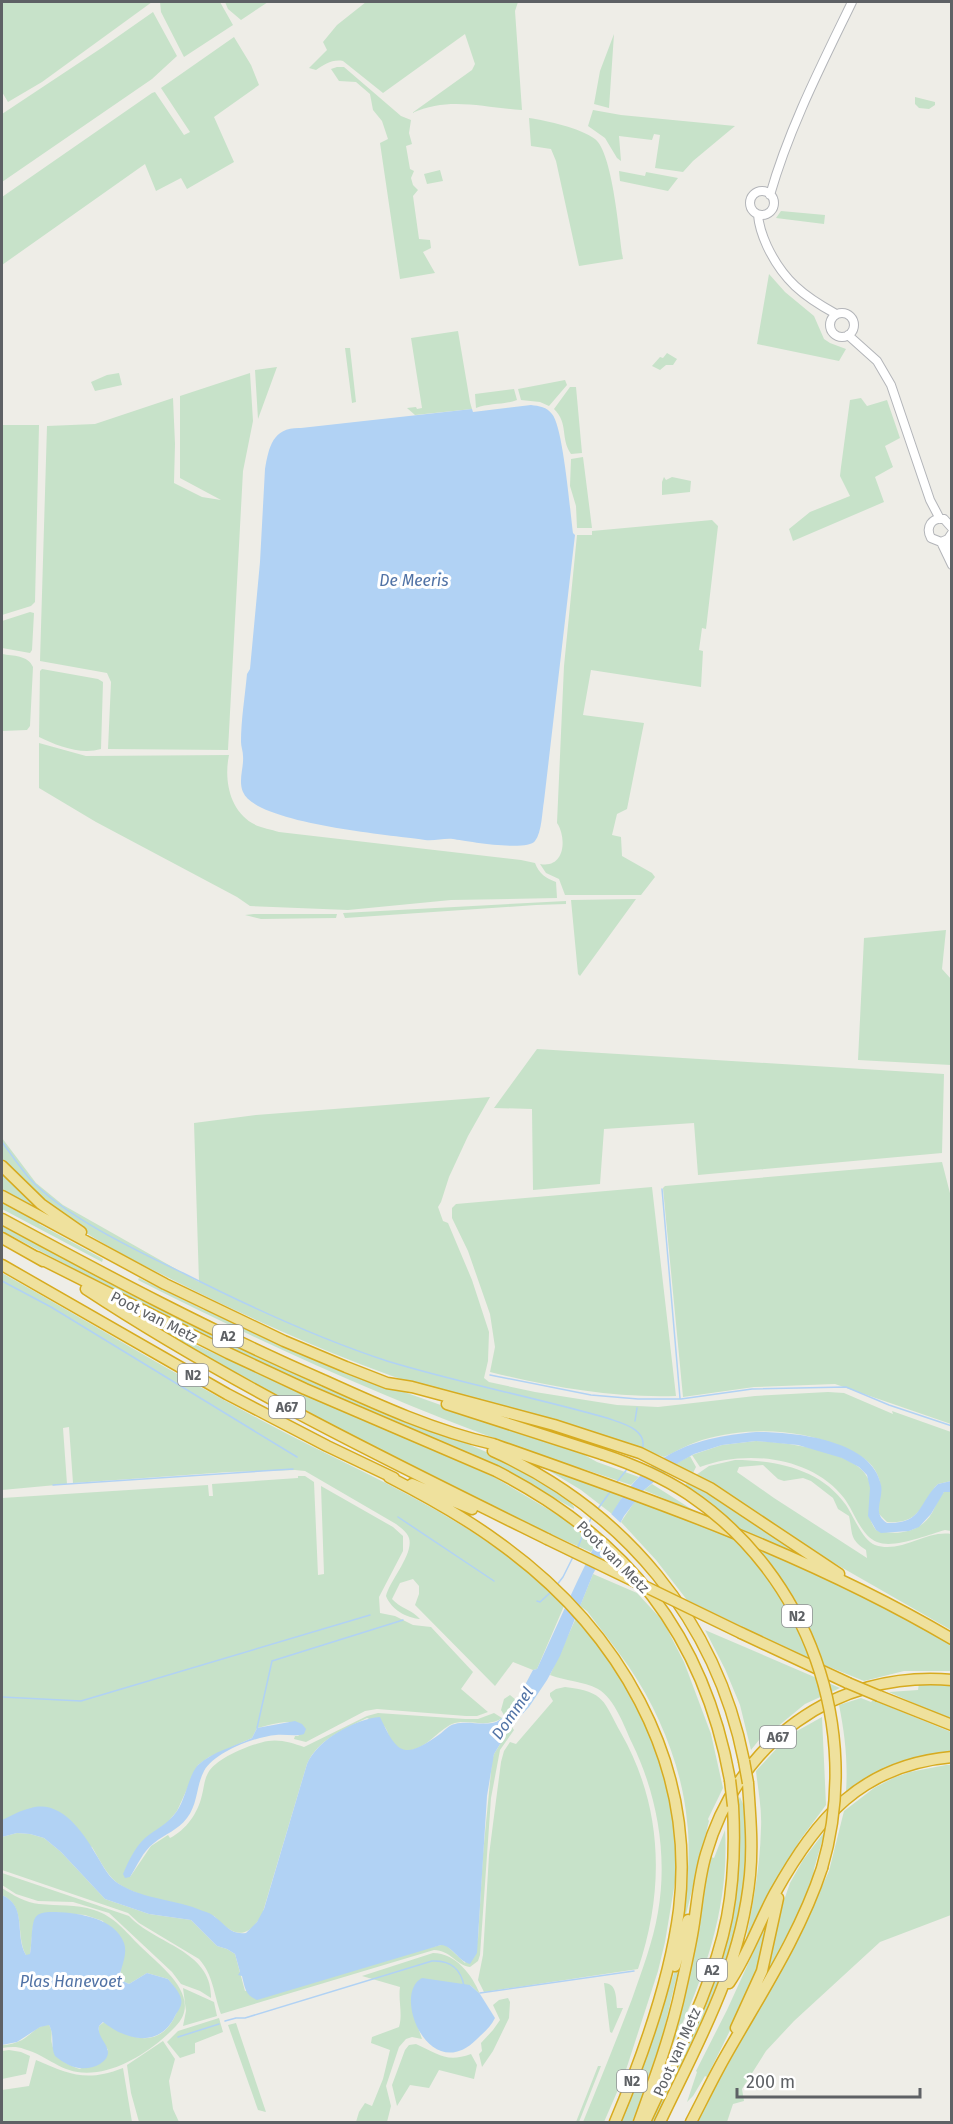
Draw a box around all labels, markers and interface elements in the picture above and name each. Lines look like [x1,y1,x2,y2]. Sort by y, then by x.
water label: De Meeris [379,571,449,590]
street label: Poot van Metz [108,1287,201,1347]
road number: A2 [213,1325,243,1347]
road number: N2 [178,1364,208,1386]
road number: A67 [269,1396,305,1418]
street label: Poot van Metz [573,1517,653,1597]
road number: N2 [782,1605,812,1627]
water label: Dommel [488,1683,537,1743]
road number: A67 [760,1726,796,1748]
road number: A2 [697,1959,727,1981]
water label: Plas Hanevoet [20,1972,123,1991]
street label: Poot van Metz [649,2005,705,2099]
scale bar [737,2061,920,2099]
road number: N2 [617,2070,647,2092]
text: 200 m [746,2071,795,2093]

